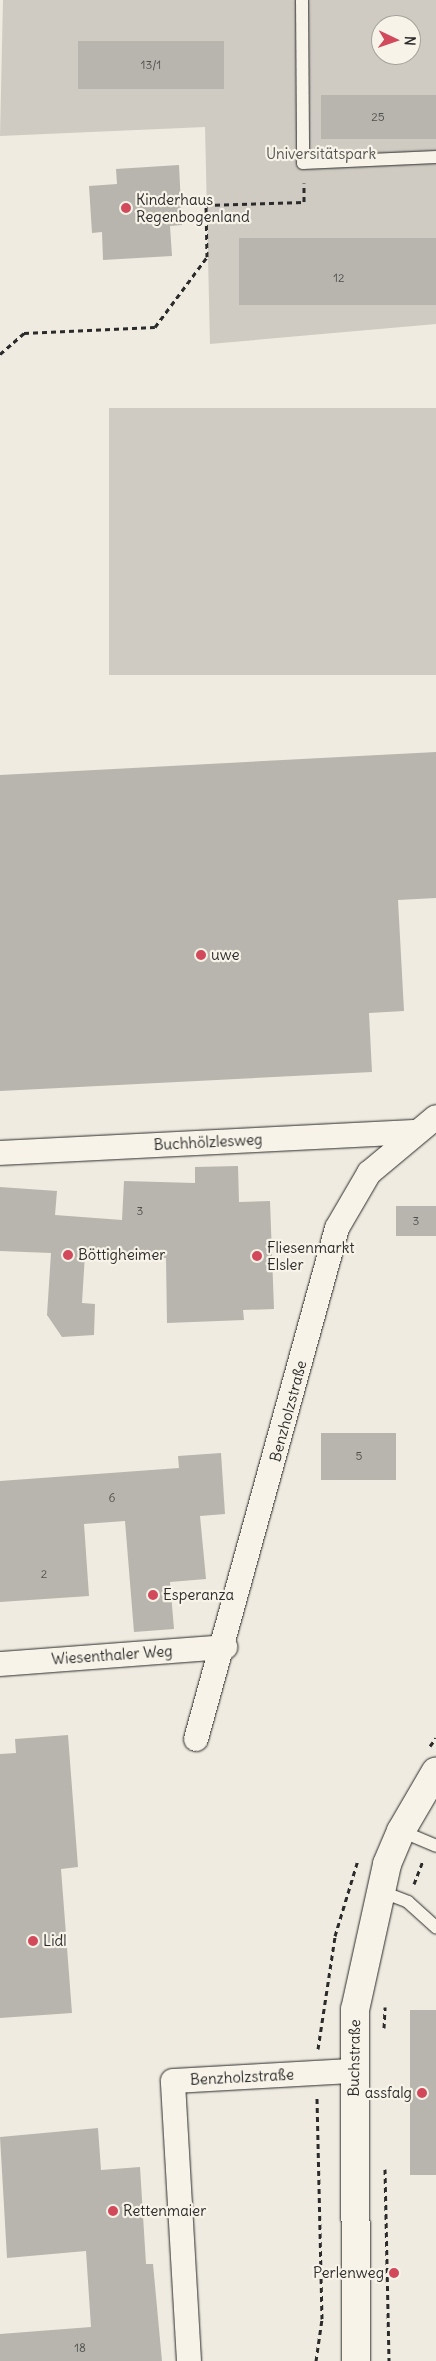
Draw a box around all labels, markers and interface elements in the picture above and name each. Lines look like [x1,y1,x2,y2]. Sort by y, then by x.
north arrow [371,15,421,65]
text: N [401,35,419,46]
house number: 13/1 [141,58,161,72]
house number: 25 [371,110,385,124]
park label: Universitätspark [266,145,376,163]
place label: Kinderhaus Regenbogenland [136,190,250,225]
marker: Kinderhaus Regenbogenland [120,202,132,214]
house number: 12 [333,271,345,285]
place label: uwe [211,946,240,964]
marker: uwe [195,949,207,961]
street label: Buchhölzlesweg [153,1130,263,1154]
house number: 3 [137,1204,143,1218]
house number: 3 [413,1214,419,1228]
place label: Fliesenmarkt Elsler [267,1238,354,1273]
place label: Böttigheimer [78,1246,165,1264]
marker: Böttigheimer [62,1249,74,1261]
marker: Fliesenmarkt Elsler [251,1250,263,1262]
street label: Benzholzstraße [266,1358,310,1464]
house number: 5 [356,1449,362,1463]
house number: 6 [109,1491,115,1505]
house number: 2 [41,1567,47,1581]
place label: Esperanza [163,1586,234,1604]
marker: Esperanza [147,1589,159,1601]
street label: Wiesenthaler Weg [51,1642,173,1668]
place label: Lidl [43,1932,67,1950]
marker: Lidl [27,1935,39,1947]
street label: Buchstraße [344,2019,364,2097]
street label: Benzholzstraße [190,2065,294,2089]
place label: assfalg [365,2084,412,2102]
marker: assfalg [416,2087,428,2099]
place label: Rettenmaier [123,2202,206,2220]
marker: Rettenmaier [107,2205,119,2217]
place label: Perlenweg [313,2264,384,2282]
marker: Perlenweg [388,2267,400,2279]
house number: 18 [74,2341,86,2355]

